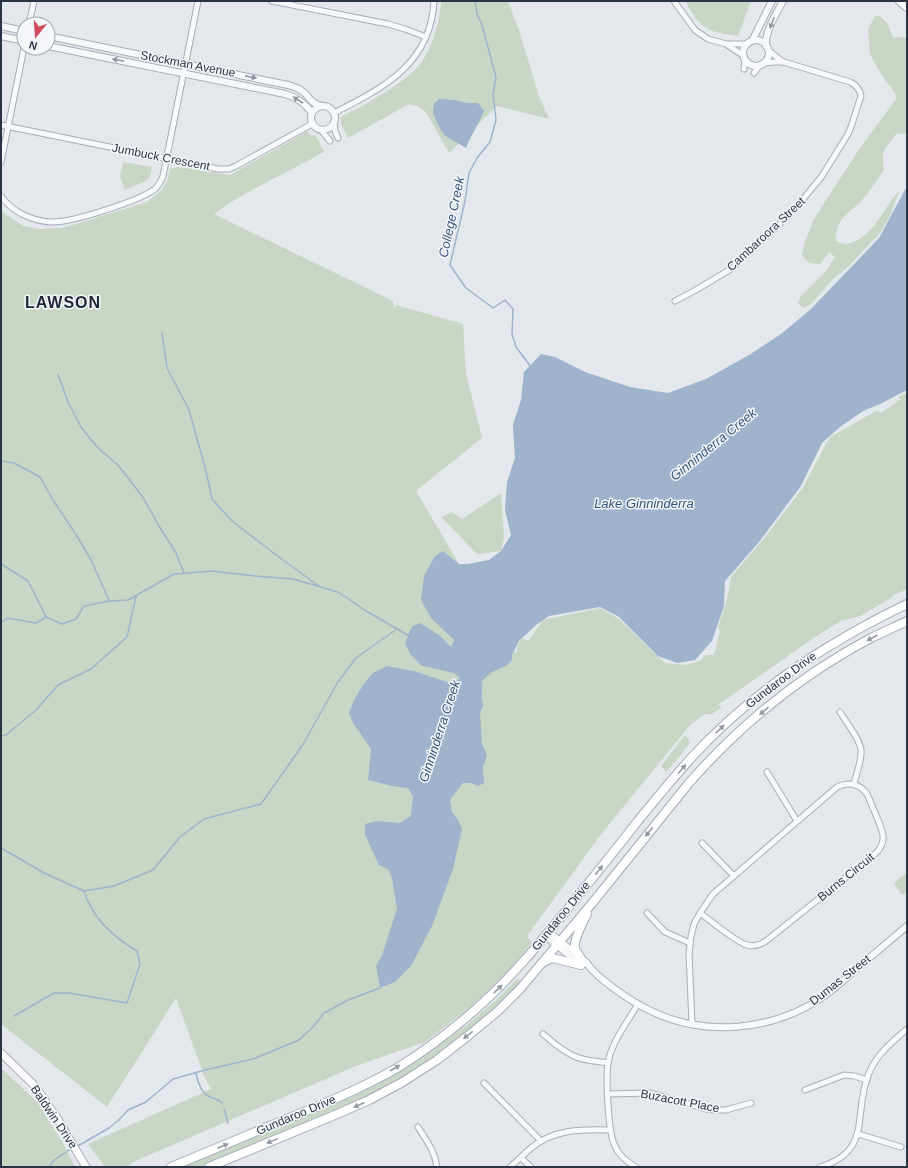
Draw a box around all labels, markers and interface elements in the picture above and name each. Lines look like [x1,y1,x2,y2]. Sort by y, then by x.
north arrow [16,16,56,56]
one-way arrow [769,17,775,29]
text: N [27,39,39,52]
street label: Stockman Avenue [139,48,237,80]
one-way arrow [112,57,124,63]
one-way arrow [245,75,257,81]
one-way arrow [293,96,303,104]
street label: Jumbuck Crescent [111,141,212,173]
water label: College Creek [436,174,468,259]
street label: Cambaroora Street [724,194,809,274]
district label: LAWSON [25,294,101,311]
water label: Ginninderra Creek [667,404,760,484]
water label: Lake Ginninderra [594,496,694,511]
one-way arrow [866,635,878,641]
street label: Gundaroo Drive [743,649,819,711]
water label: Ginninderra Creek [416,677,463,784]
one-way arrow [759,706,769,715]
one-way arrow [715,725,725,734]
one-way arrow [677,764,686,775]
one-way arrow [645,827,653,837]
street label: Burns Circuit [815,850,878,904]
one-way arrow [595,864,603,875]
street label: Gundaroo Drive [529,878,593,953]
street label: Dumas Street [807,951,874,1008]
one-way arrow [493,984,503,994]
one-way arrow [463,1031,474,1040]
one-way arrow [389,1065,401,1072]
street label: Baldwin Drive [28,1083,80,1152]
street label: Buzacott Place [639,1086,721,1116]
street label: Gundaroo Drive [254,1092,338,1138]
one-way arrow [353,1102,364,1108]
one-way arrow [266,1138,278,1145]
one-way arrow [217,1142,229,1148]

